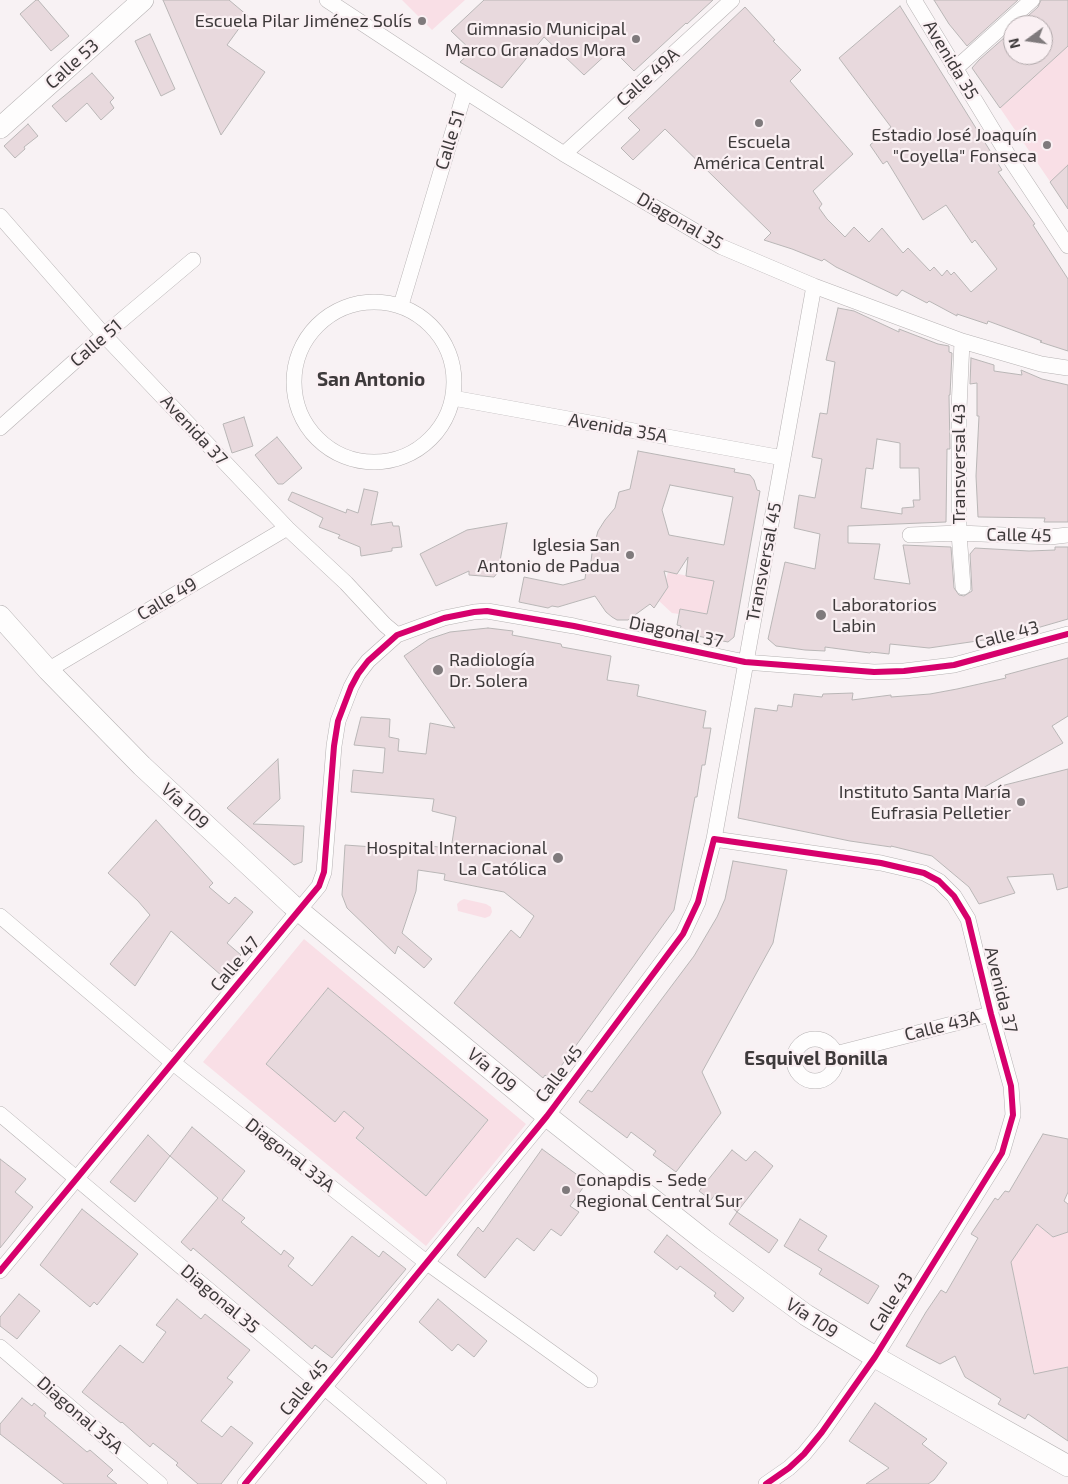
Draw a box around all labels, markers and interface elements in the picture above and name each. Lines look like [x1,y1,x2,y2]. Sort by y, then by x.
place label: Escuela Pilar Jiménez Solís [195,10,412,32]
marker: Escuela Pilar Jiménez Solís [416,15,428,27]
north arrow [1003,15,1053,65]
street label: Avenida 35 [919,16,983,104]
place label: Gimnasio Municipal Marco Granados Mora [445,18,626,60]
marker: Gimnasio Municipal Marco Granados Mora [630,33,642,45]
street label: Calle 53 [41,35,103,93]
text: N [1004,37,1023,50]
street label: Calle 49A [612,43,684,111]
street label: Calle 51 [431,108,469,172]
marker: Escuela América Central [753,117,765,129]
place label: Estadio José Joaquín "Coyella" Fonseca [871,124,1037,166]
place label: Escuela América Central [694,131,824,173]
marker: Estadio José Joaquín "Coyella" Fonseca [1041,139,1053,151]
street label: Diagonal 35 [633,188,727,254]
street label: Calle 51 [66,315,126,371]
district label: San Antonio [317,369,425,391]
street label: Avenida 37 [156,390,232,470]
street label: Transversal 43 [948,403,970,525]
street label: Avenida 35A [567,409,669,447]
street label: Transversal 45 [742,501,786,623]
street label: Calle 45 [986,524,1052,546]
place label: Iglesia San Antonio de Padua [477,534,620,576]
marker: Iglesia San Antonio de Padua [624,549,636,561]
street label: Calle 49 [133,573,201,625]
place label: Laboratorios Labin [832,594,937,636]
marker: Laboratorios Labin [814,608,828,622]
street label: Diagonal 37 [627,612,725,652]
street label: Calle 43 [973,616,1041,654]
place label: Radiología Dr. Solera [449,649,535,692]
marker: Radiología Dr. Solera [431,663,445,677]
street label: Vía 109 [157,778,213,834]
place label: Instituto Santa María Eufrasia Pelletier [839,781,1011,824]
marker: Instituto Santa María Eufrasia Pelletier [1015,796,1027,808]
place label: Hospital Internacional La Católica [366,837,547,880]
marker: Hospital Internacional La Católica [551,851,565,865]
street label: Calle 47 [206,932,264,996]
street label: Avenida 37 [980,945,1022,1035]
street label: Calle 43A [902,1006,982,1046]
street label: Calle 45 [531,1041,587,1107]
street label: Vía 109 [463,1043,521,1097]
district label: Esquivel Bonilla [744,1048,888,1070]
street label: Diagonal 33A [241,1113,339,1197]
place label: Conapdis - Sede Regional Central Sur [576,1169,742,1212]
marker: Conapdis - Sede Regional Central Sur [560,1184,572,1196]
street label: Diagonal 35 [176,1260,264,1338]
street label: Calle 43 [864,1268,918,1336]
street label: Vía 109 [782,1293,842,1343]
street label: Calle 45 [275,1356,333,1420]
street label: Diagonal 35A [33,1372,127,1458]

